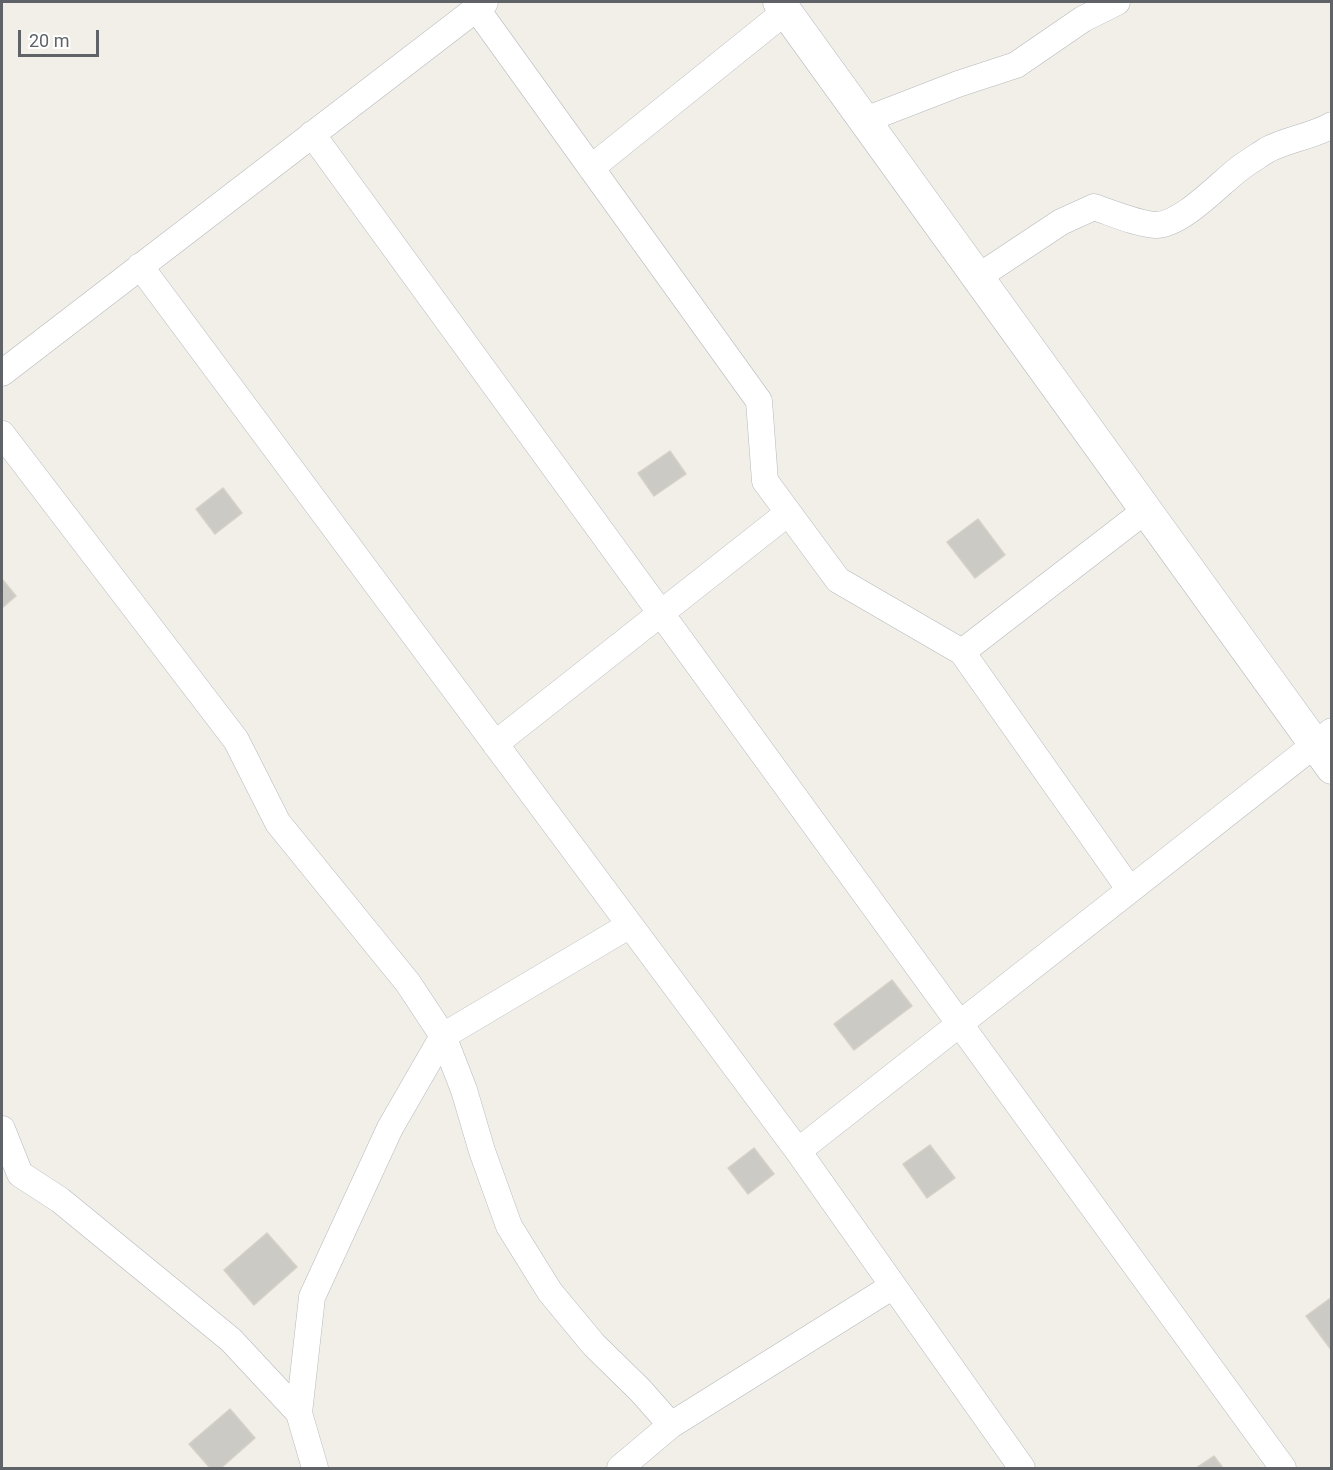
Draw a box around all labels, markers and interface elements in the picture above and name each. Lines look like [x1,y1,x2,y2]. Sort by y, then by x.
scale bar [21,18,102,56]
text: 20 m [29,30,69,51]

